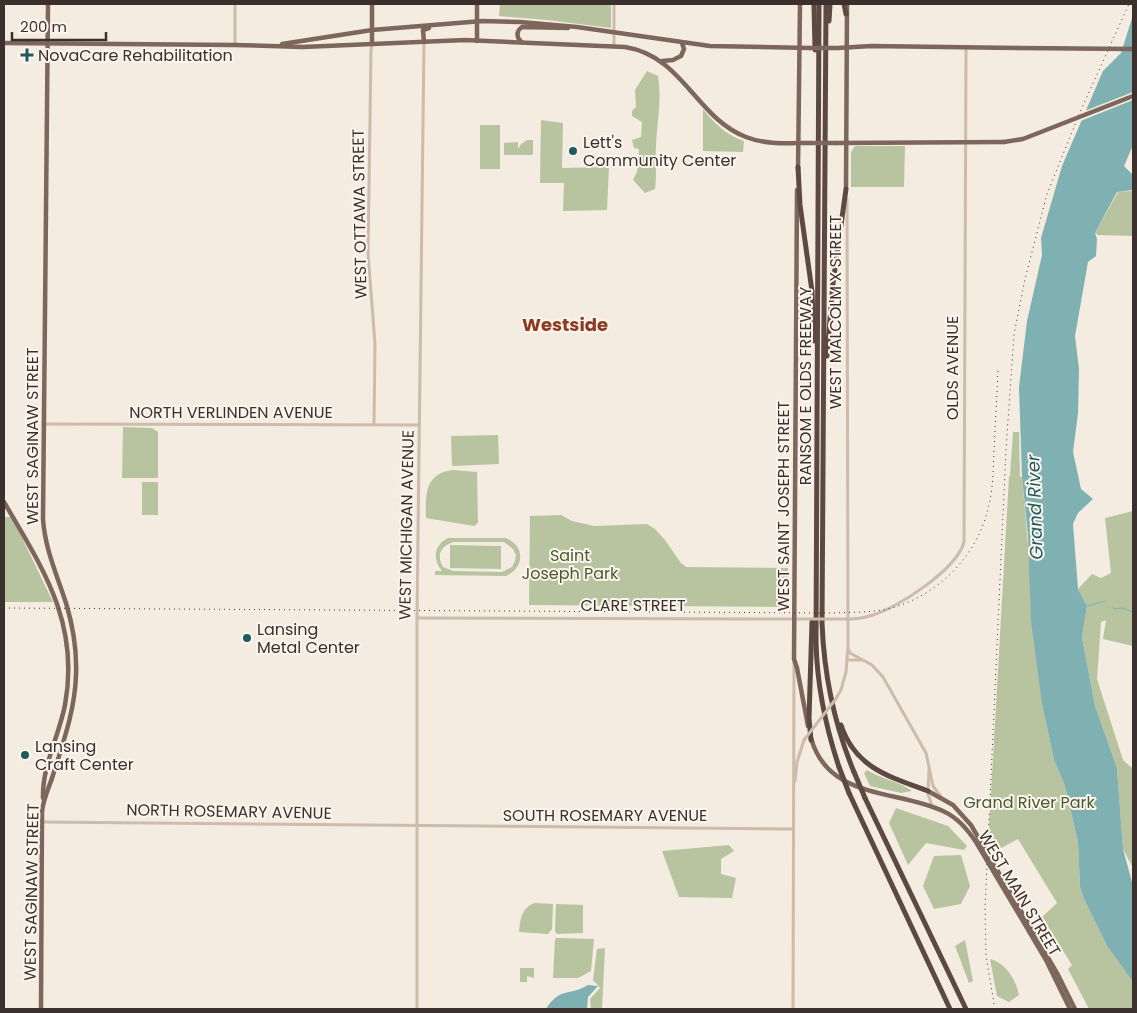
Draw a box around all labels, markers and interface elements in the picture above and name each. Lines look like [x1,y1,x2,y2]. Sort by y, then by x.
scale bar [12,10,106,42]
text: 200 m [20,16,67,37]
place label: NovaCare Rehabilitation [38,44,233,67]
marker: NovaCare Rehabilitation [20,48,34,62]
street label: WEST OTTAWA STREET [347,128,372,299]
place label: Lett's Community Center [583,131,736,172]
marker: Lett's Community Center [567,145,579,157]
street label: WEST MALCOLM X STREET [824,214,847,409]
street label: RANSOM E OLDS FREEWAY [794,286,817,485]
district label: Westside [522,312,608,337]
street label: OLDS AVENUE [941,316,964,420]
street label: WEST SAGINAW STREET [21,347,44,525]
street label: WEST SAINT JOSEPH STREET [772,400,795,611]
street label: NORTH VERLINDEN AVENUE [129,401,333,424]
street label: WEST MICHIGAN AVENUE [393,430,420,620]
water label: Grand River [1020,453,1049,560]
park label: Saint Joseph Park [522,544,619,585]
street label: CLARE STREET [580,594,686,617]
place label: Lansing Metal Center [257,618,360,659]
marker: Lansing Metal Center [241,632,253,644]
place label: Lansing Craft Center [35,735,134,776]
marker: Lansing Craft Center [19,749,31,761]
park label: Grand River Park [963,791,1096,814]
street label: NORTH ROSEMARY AVENUE [126,798,332,825]
street label: WEST SAGINAW STREET [18,803,45,981]
street label: SOUTH ROSEMARY AVENUE [503,804,707,827]
street label: WEST MAIN STREET [973,826,1066,961]

